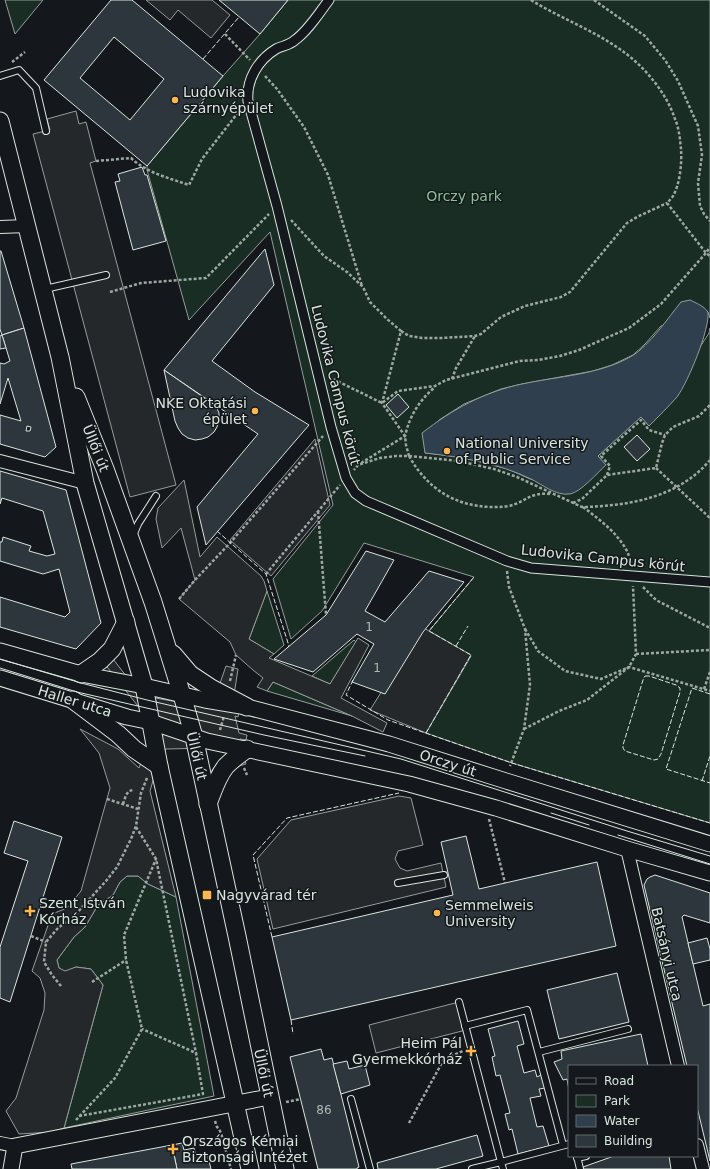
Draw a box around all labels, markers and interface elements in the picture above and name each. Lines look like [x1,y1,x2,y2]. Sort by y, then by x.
place label: Ludovika szárnyépület [183,84,274,116]
marker: Ludovika szárnyépület [170,95,180,105]
park label: Orczy park [426,188,503,204]
street label: Ludovika Campus körút [308,303,364,467]
place label: NKE Oktatási épület [156,395,248,427]
marker: NKE Oktatási épület [250,406,260,416]
street label: Üllői út [79,422,114,474]
place label: National University of Public Service [455,435,588,467]
marker: National University of Public Service [442,446,452,456]
street label: Ludovika Campus körút [520,541,686,575]
house number: 1 [365,620,373,634]
house number: 1 [373,661,381,675]
street label: Haller utca [36,682,114,720]
street label: Üllői út [184,730,211,782]
street label: Orczy út [418,746,479,780]
place label: Nagyvárad tér [216,887,317,903]
marker: Nagyvárad tér [201,889,213,901]
place label: Szent István Kórház [39,895,125,927]
place label: Semmelweis University [445,897,534,929]
marker: Szent István Kórház [24,905,36,917]
street label: Batsányi utca [648,906,686,1002]
marker: Semmelweis University [432,908,442,918]
place label: Heim Pál Gyermekkórház [352,1035,462,1067]
marker: Heim Pál Gyermekkórház [465,1045,477,1057]
street label: Üllői út [251,1047,278,1099]
legend [568,1065,698,1157]
text: Road [604,1074,634,1088]
text: Park [604,1094,630,1108]
house number: 86 [316,1103,332,1117]
text: Water [604,1114,640,1128]
place label: Országos Kémiai Biztonsági Intézet [182,1133,308,1165]
text: Building [604,1134,653,1148]
marker: Országos Kémiai Biztonsági Intézet [167,1143,179,1155]

